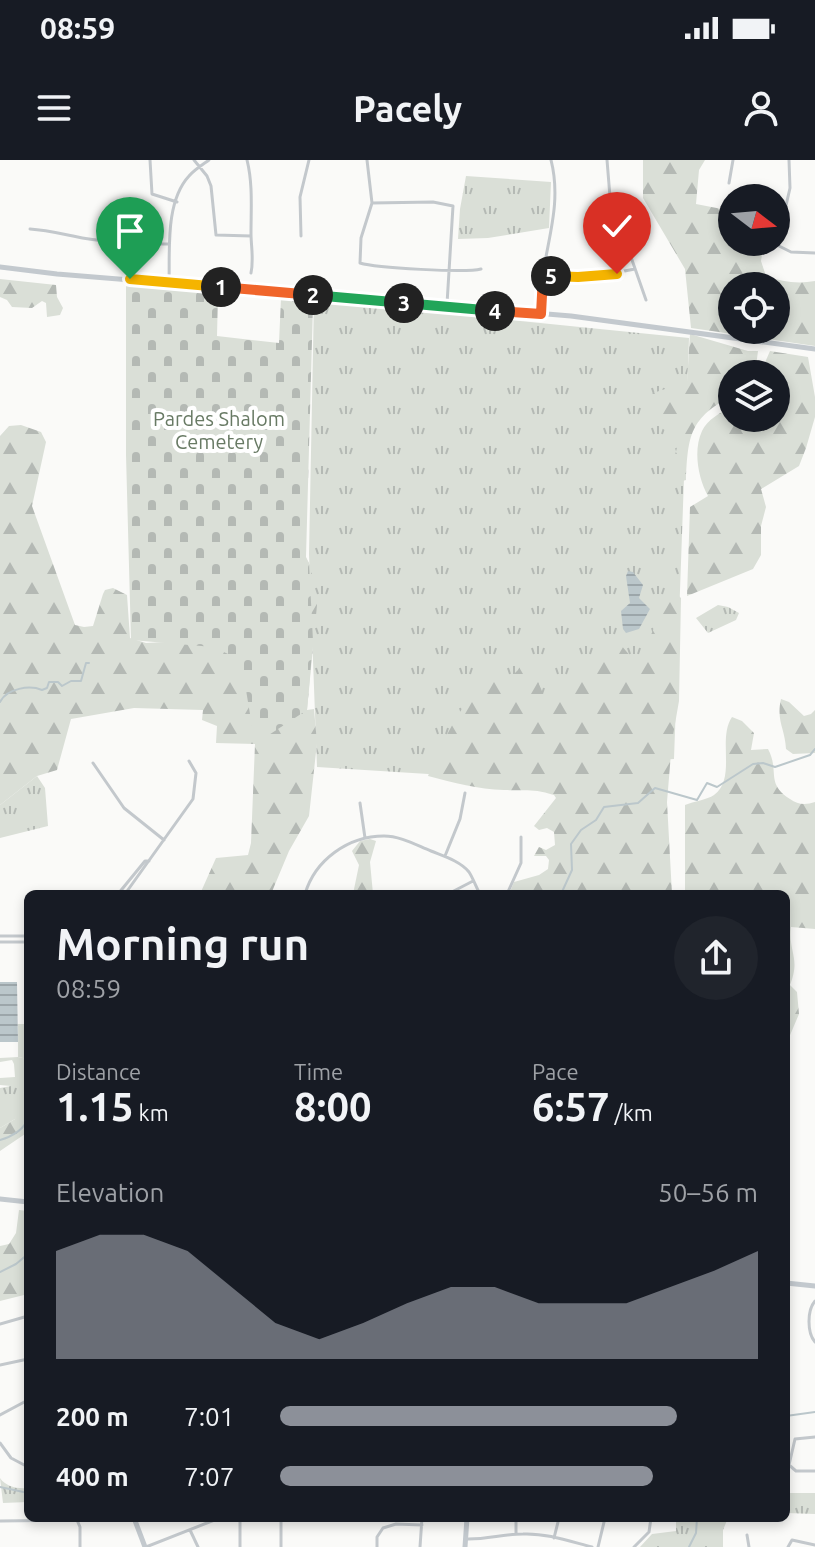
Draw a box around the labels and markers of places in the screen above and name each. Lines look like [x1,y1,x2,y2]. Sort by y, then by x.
pin [583,192,651,274]
pin [96,197,164,279]
pin: 5 [531,256,571,296]
pin: 1 [201,267,241,307]
pin: 2 [293,275,333,315]
pin: 3 [384,283,424,323]
pin: 4 [475,291,515,331]

